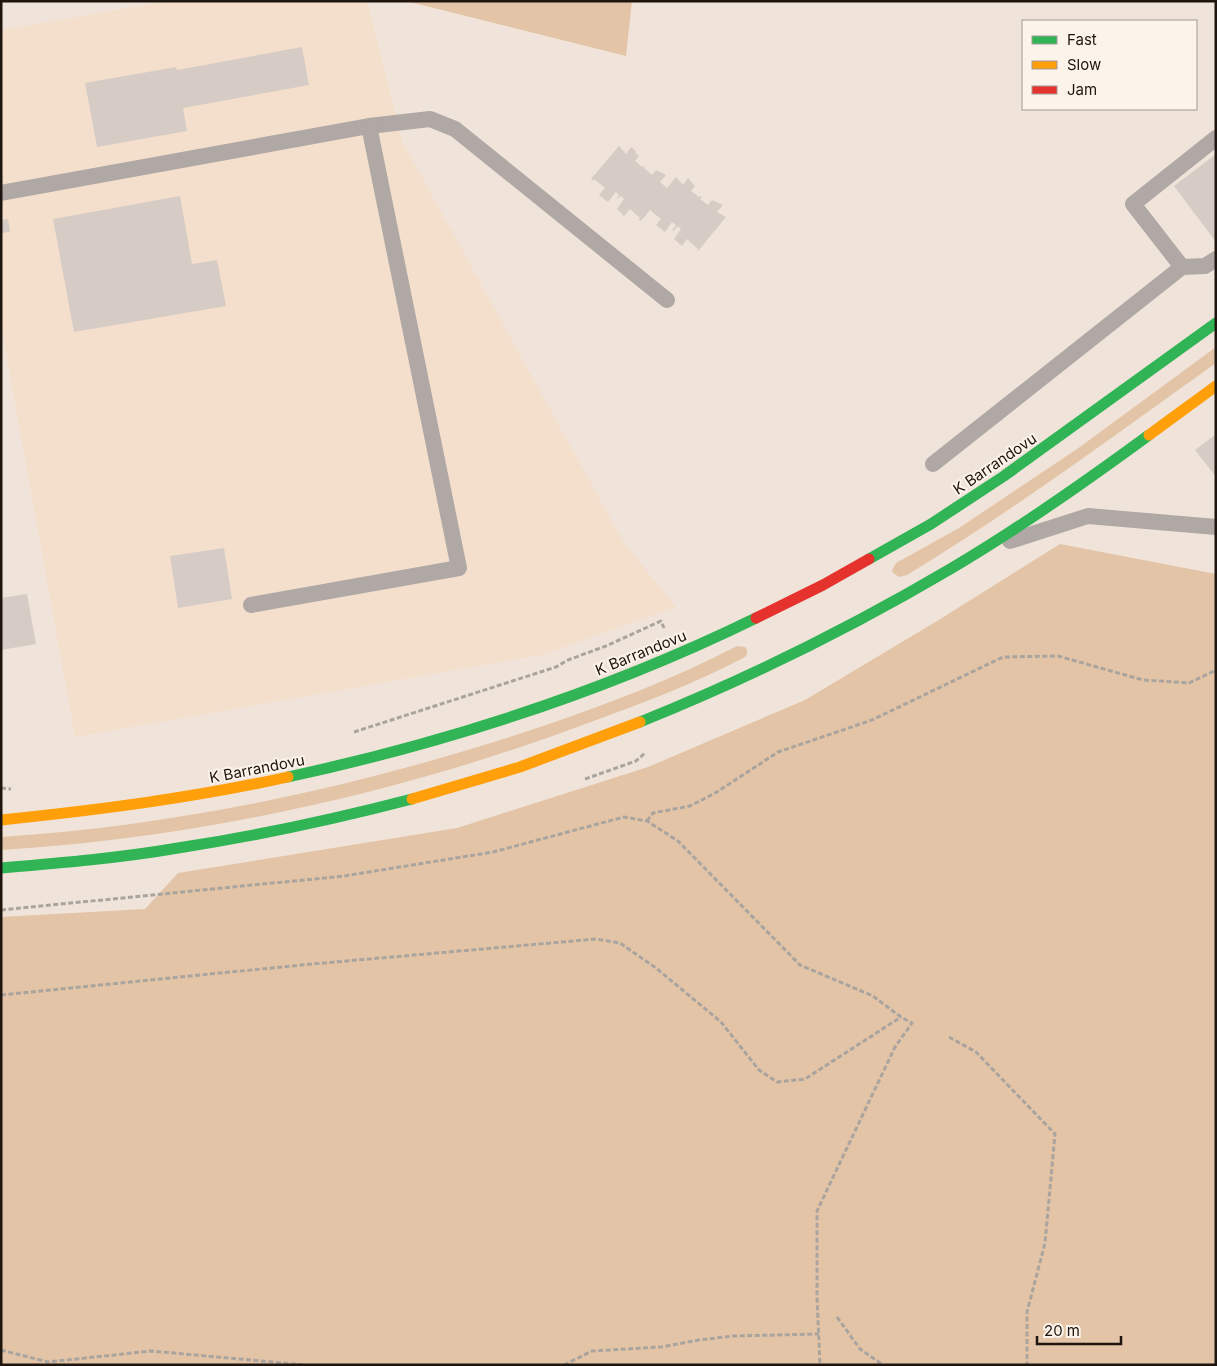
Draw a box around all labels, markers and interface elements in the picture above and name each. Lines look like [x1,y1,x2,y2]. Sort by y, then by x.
legend [1022,20,1197,110]
text: Fast [1067,30,1097,49]
text: Slow [1067,55,1101,74]
text: Jam [1067,80,1097,99]
street label: K Barrandovu [949,429,1040,498]
street label: K Barrandovu [592,626,689,679]
street label: K Barrandovu [208,750,306,787]
scale bar [1037,1314,1121,1346]
text: 20 m [1044,1321,1080,1340]

